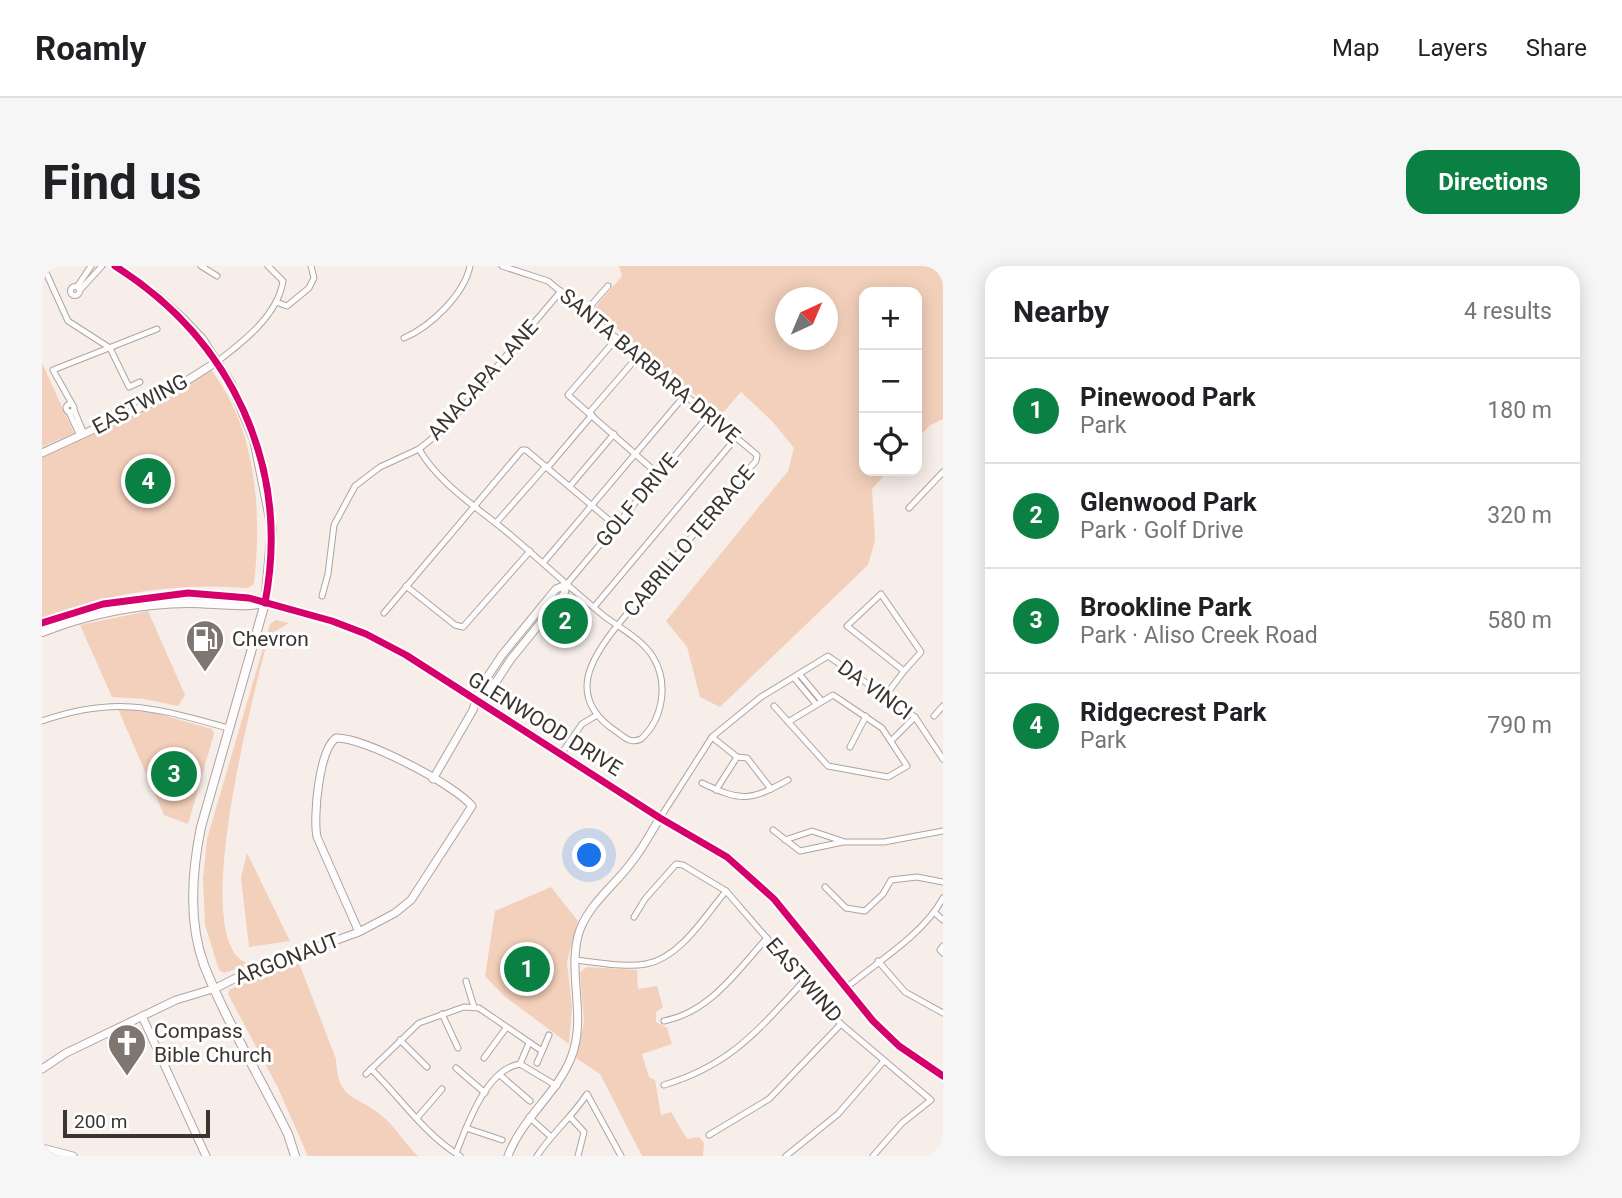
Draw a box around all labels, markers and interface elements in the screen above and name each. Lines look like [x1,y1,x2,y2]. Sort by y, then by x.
text: Roamly [35,29,146,68]
text: Map [1332,34,1380,62]
text: Layers [1418,34,1488,62]
text: Share [1526,34,1587,62]
button: Directions [1406,150,1580,214]
text: Find us [42,154,202,211]
street label: SANTA BARBARA DRIVE [555,284,745,448]
north arrow [775,287,838,350]
map controls [859,287,922,476]
button: + [859,287,922,350]
text: Nearby [1013,294,1109,329]
text: 4 results [1464,298,1552,325]
street label: ANACAPA LANE [423,315,543,445]
button: − [859,350,922,413]
street label: EASTWING [88,369,192,439]
text: Pinewood Park [1080,382,1256,412]
text: 1 [1029,397,1043,424]
text: 180 m [1487,397,1552,424]
text: Park [1080,412,1126,439]
button: locate [859,413,922,476]
street label: GOLF DRIVE [591,448,683,552]
pin: 4 [125,455,171,507]
street label: CABRILLO TERRACE [619,461,759,621]
text: Glenwood Park [1080,487,1257,517]
text: 2 [1029,502,1043,529]
text: 320 m [1487,502,1552,529]
text: Park · Golf Drive [1080,517,1244,544]
text: Brookline Park [1080,592,1252,622]
pin: 2 [542,595,588,647]
text: 3 [1029,607,1043,634]
text: 580 m [1487,607,1552,634]
fuel station icon: Chevron [184,618,226,673]
text: Park · Aliso Creek Road [1080,622,1318,649]
place label: Chevron [232,627,309,651]
street label: DA VINCI [833,655,917,725]
street label: GLENWOOD DRIVE [464,667,626,781]
text: Ridgecrest Park [1080,697,1267,727]
text: 4 [1029,712,1043,739]
text: 790 m [1487,712,1552,739]
text: Park [1080,727,1126,754]
pin: 3 [151,748,197,800]
your location [572,838,606,872]
street label: ARGONAUT [231,928,343,990]
street label: EASTWIND [761,933,847,1027]
pin: 1 [504,943,550,995]
place label: Compass Bible Church [154,1019,272,1067]
church icon: Compass Bible Church [106,1022,148,1077]
scale bar [63,1107,210,1139]
text: 200 m [74,1110,127,1133]

